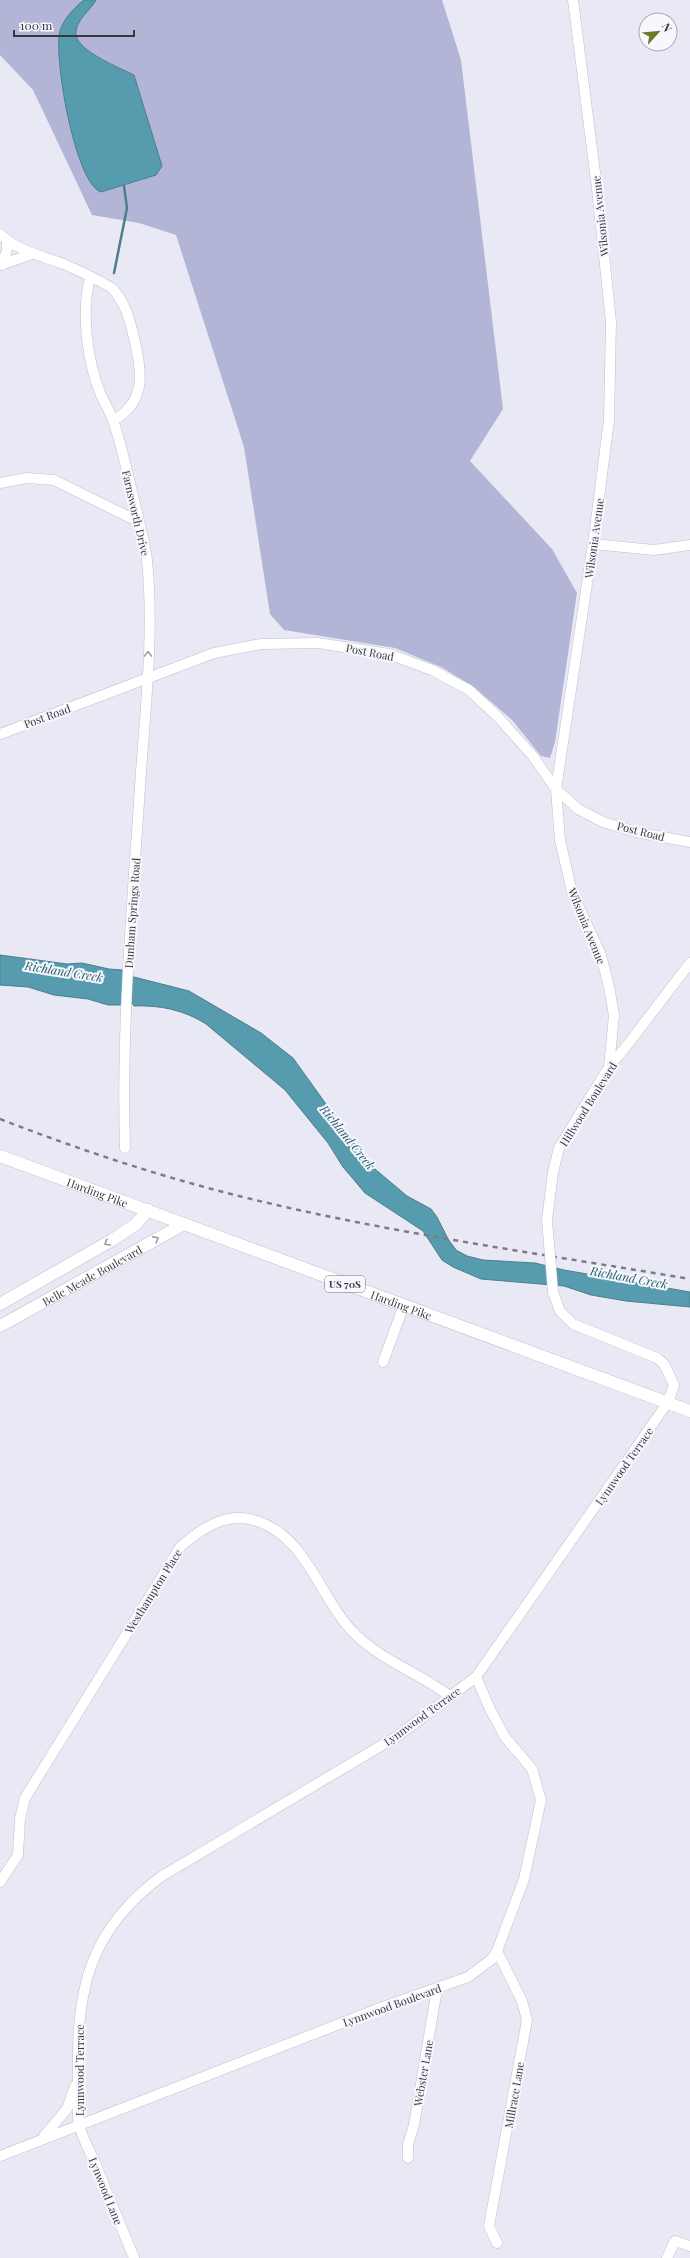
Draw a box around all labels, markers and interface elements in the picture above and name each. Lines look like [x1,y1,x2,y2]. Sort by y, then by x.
scale bar [14,12,134,38]
north arrow [638,12,678,52]
text: 100 m [20,17,53,33]
text: N [659,20,676,34]
street label: Wilsonia Avenue [588,175,612,258]
street label: Farnsworth Drive [119,469,153,558]
street label: Wilsonia Avenue [581,497,607,580]
street label: Post Road [345,640,396,664]
one-way arrow [144,651,152,657]
street label: Post Road [22,700,73,731]
street label: Post Road [616,818,667,844]
street label: Dunham Springs Road [121,857,143,969]
street label: Wilsonia Avenue [565,885,609,967]
water label: Richland Creek [23,957,104,985]
street label: Hillwood Boulevard [556,1058,620,1149]
water label: Richland Creek [316,1101,379,1173]
street label: Harding Pike [65,1174,131,1210]
one-way arrow [152,1236,159,1244]
one-way arrow [104,1239,111,1246]
street label: Belle Meade Boulevard [39,1241,145,1309]
water label: Richland Creek [588,1262,669,1292]
road number: US 70S [325,1276,365,1292]
street label: Harding Pike [369,1286,435,1323]
street label: Lynnwood Terrace [592,1424,657,1508]
street label: Westhampton Place [120,1546,185,1637]
street label: Lynnwood Terrace [380,1683,464,1749]
street label: Lynnwood Boulevard [341,1980,444,2030]
street label: Lynnwood Terrace [72,2024,87,2116]
street label: Webster Lane [410,2038,436,2108]
street label: Millrace Lane [501,2060,527,2129]
street label: Lynwood Lane [86,2155,126,2227]

